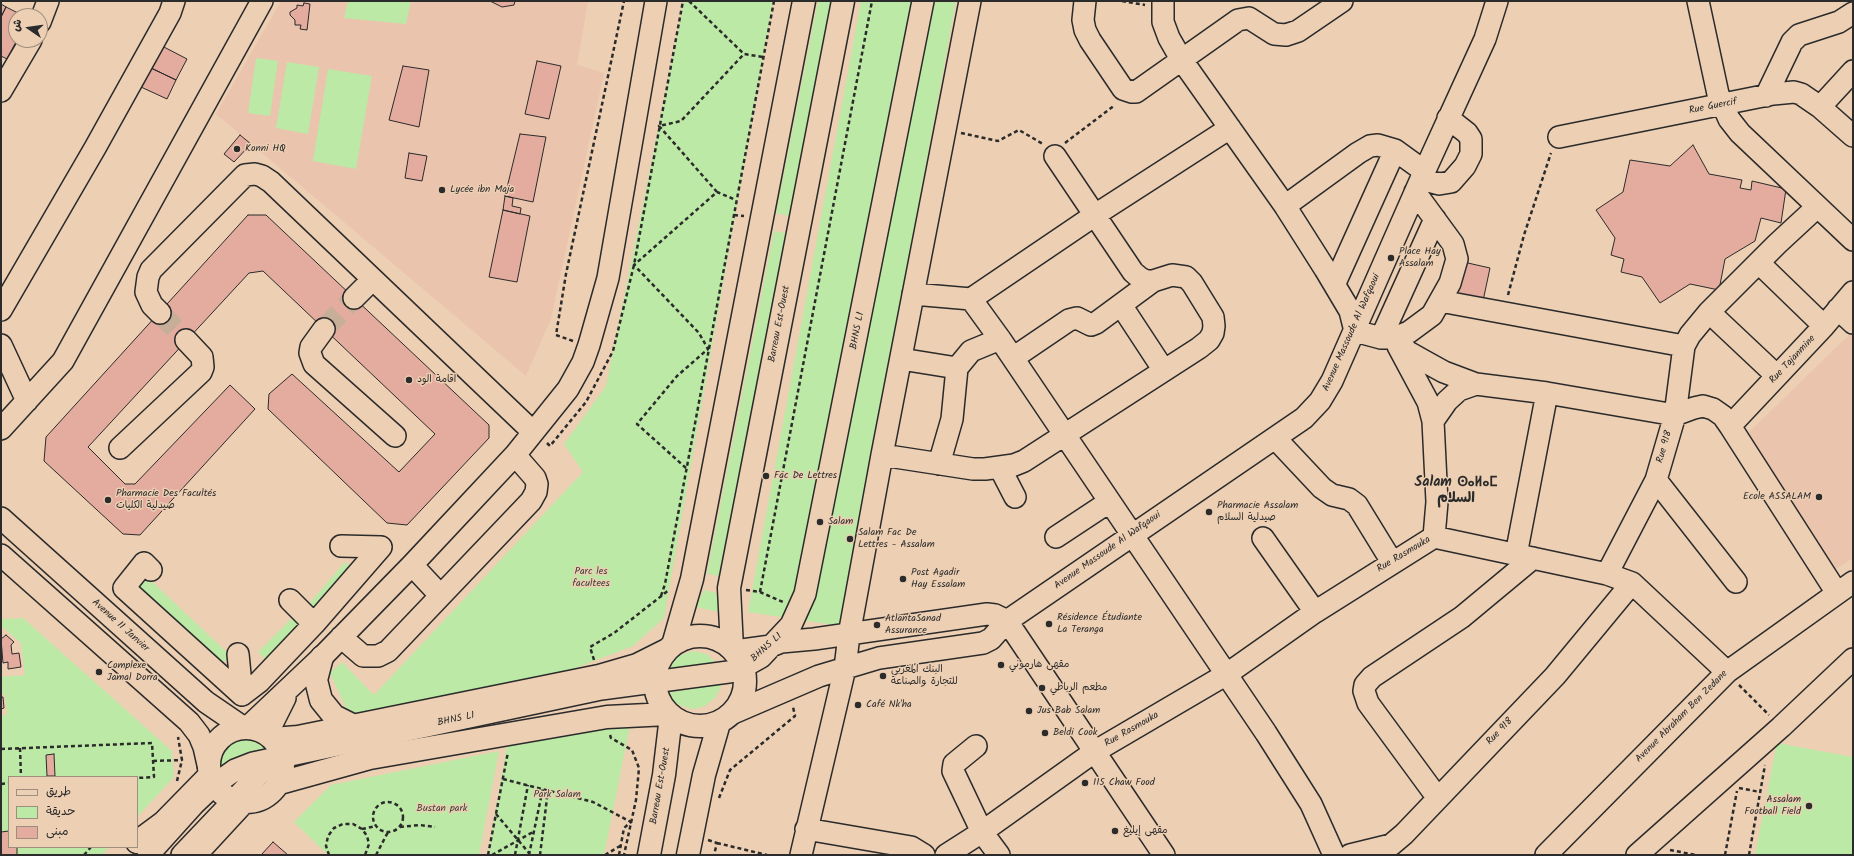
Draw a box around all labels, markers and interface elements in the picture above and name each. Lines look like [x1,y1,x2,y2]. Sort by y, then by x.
north arrow [8,8,48,48]
text: ش [7,18,27,33]
street label: Rue Guercif [1688,96,1738,118]
place label: Konni HQ [245,143,286,155]
marker: Konni HQ [232,144,242,154]
place label: Lycée ibn Maja [450,184,514,196]
marker: Lycée ibn Maja [437,185,447,195]
place label: Place Hay Assalam [1399,246,1441,270]
marker: Place Hay Assalam [1386,253,1396,263]
street label: Avenue Massoude Al Wafqaoui [1321,272,1383,394]
street label: Barreau Est-Ouest [767,285,793,363]
street label: BHNS L1 [849,311,867,351]
street label: Rue Tajanmine [1767,333,1819,387]
place label: اقامة الود [417,374,456,386]
marker: اقامة الود [404,375,414,385]
street label: Rue 918 [1655,429,1675,465]
place label: Fac De Lettres [774,470,837,482]
marker: Fac De Lettres [761,471,771,481]
district label: Salam ⵙⴰⵍⴰⵎ السلام [1415,476,1497,508]
place label: Pharmacie Des Facultés صيدلية الكليات [116,488,216,512]
place label: Ecole ASSALAM [1743,491,1811,503]
marker: Ecole ASSALAM [1814,492,1824,502]
marker: Pharmacie Des Facultés صيدلية الكليات [103,495,113,505]
place label: Pharmacie Assalam صيدلية السلام [1217,500,1298,524]
marker: Pharmacie Assalam صيدلية السلام [1204,507,1214,517]
street label: Avenue Massoude Al Wafqaoui [1052,510,1164,592]
place label: Salam [828,516,853,528]
marker: Salam [815,517,825,527]
place label: Salam Fac De Lettres - Assalam [858,527,935,550]
marker: Salam Fac De Lettres - Assalam [845,534,855,544]
street label: Rue Rasmouka [1375,534,1433,576]
park label: Parc les facultees [572,566,610,590]
place label: Post Agadir Hay Essalam [911,567,965,590]
marker: Post Agadir Hay Essalam [898,574,908,584]
street label: Avenue 11 Janvier [89,597,151,655]
place label: Résidence Étudiante La Teranga [1057,612,1142,636]
place label: AtlantaSanad Assurance [885,613,941,636]
marker: Résidence Étudiante La Teranga [1044,619,1054,629]
marker: AtlantaSanad Assurance [872,620,882,630]
street label: BHNS L1 [749,631,785,665]
place label: مقهى هارموني [1009,659,1069,671]
place label: Complexe Jamal Dorra [107,660,158,684]
marker: مقهى هارموني [996,660,1006,670]
place label: البنك المغربي للتجارة والصناعة [891,664,958,688]
marker: Complexe Jamal Dorra [94,667,104,677]
street label: Avenue Abraham Ben Zedane [1633,668,1731,766]
marker: البنك المغربي للتجارة والصناعة [878,671,888,681]
place label: مطعم الرباطي [1050,682,1107,694]
marker: مطعم الرباطي [1037,683,1047,693]
place label: Café Nk'ha [866,699,912,711]
marker: Café Nk'ha [853,700,863,710]
place label: Jus Bab Salam [1037,705,1100,717]
marker: Jus Bab Salam [1024,706,1034,716]
street label: BHNS L1 [436,710,476,730]
street label: Rue Rasmouka [1103,710,1161,750]
street label: Rue 918 [1484,716,1516,748]
place label: Beldi Cook [1053,727,1097,739]
marker: Beldi Cook [1040,728,1050,738]
street label: Barreau Est-Ouest [648,747,674,825]
legend [8,776,138,848]
place label: 115 Chaw Food [1093,777,1155,789]
marker: 115 Chaw Food [1080,778,1090,788]
text: طريق [46,782,71,801]
park label: Park Salam [533,789,581,801]
place label: Assalam Football Field [1744,794,1801,818]
marker: Assalam Football Field [1804,801,1814,811]
text: حديقة [46,802,75,821]
park label: Bustan park [417,803,467,815]
text: مبنى [46,822,69,841]
place label: مقهى إيليغ [1123,825,1168,837]
marker: مقهى إيليغ [1110,826,1120,836]

